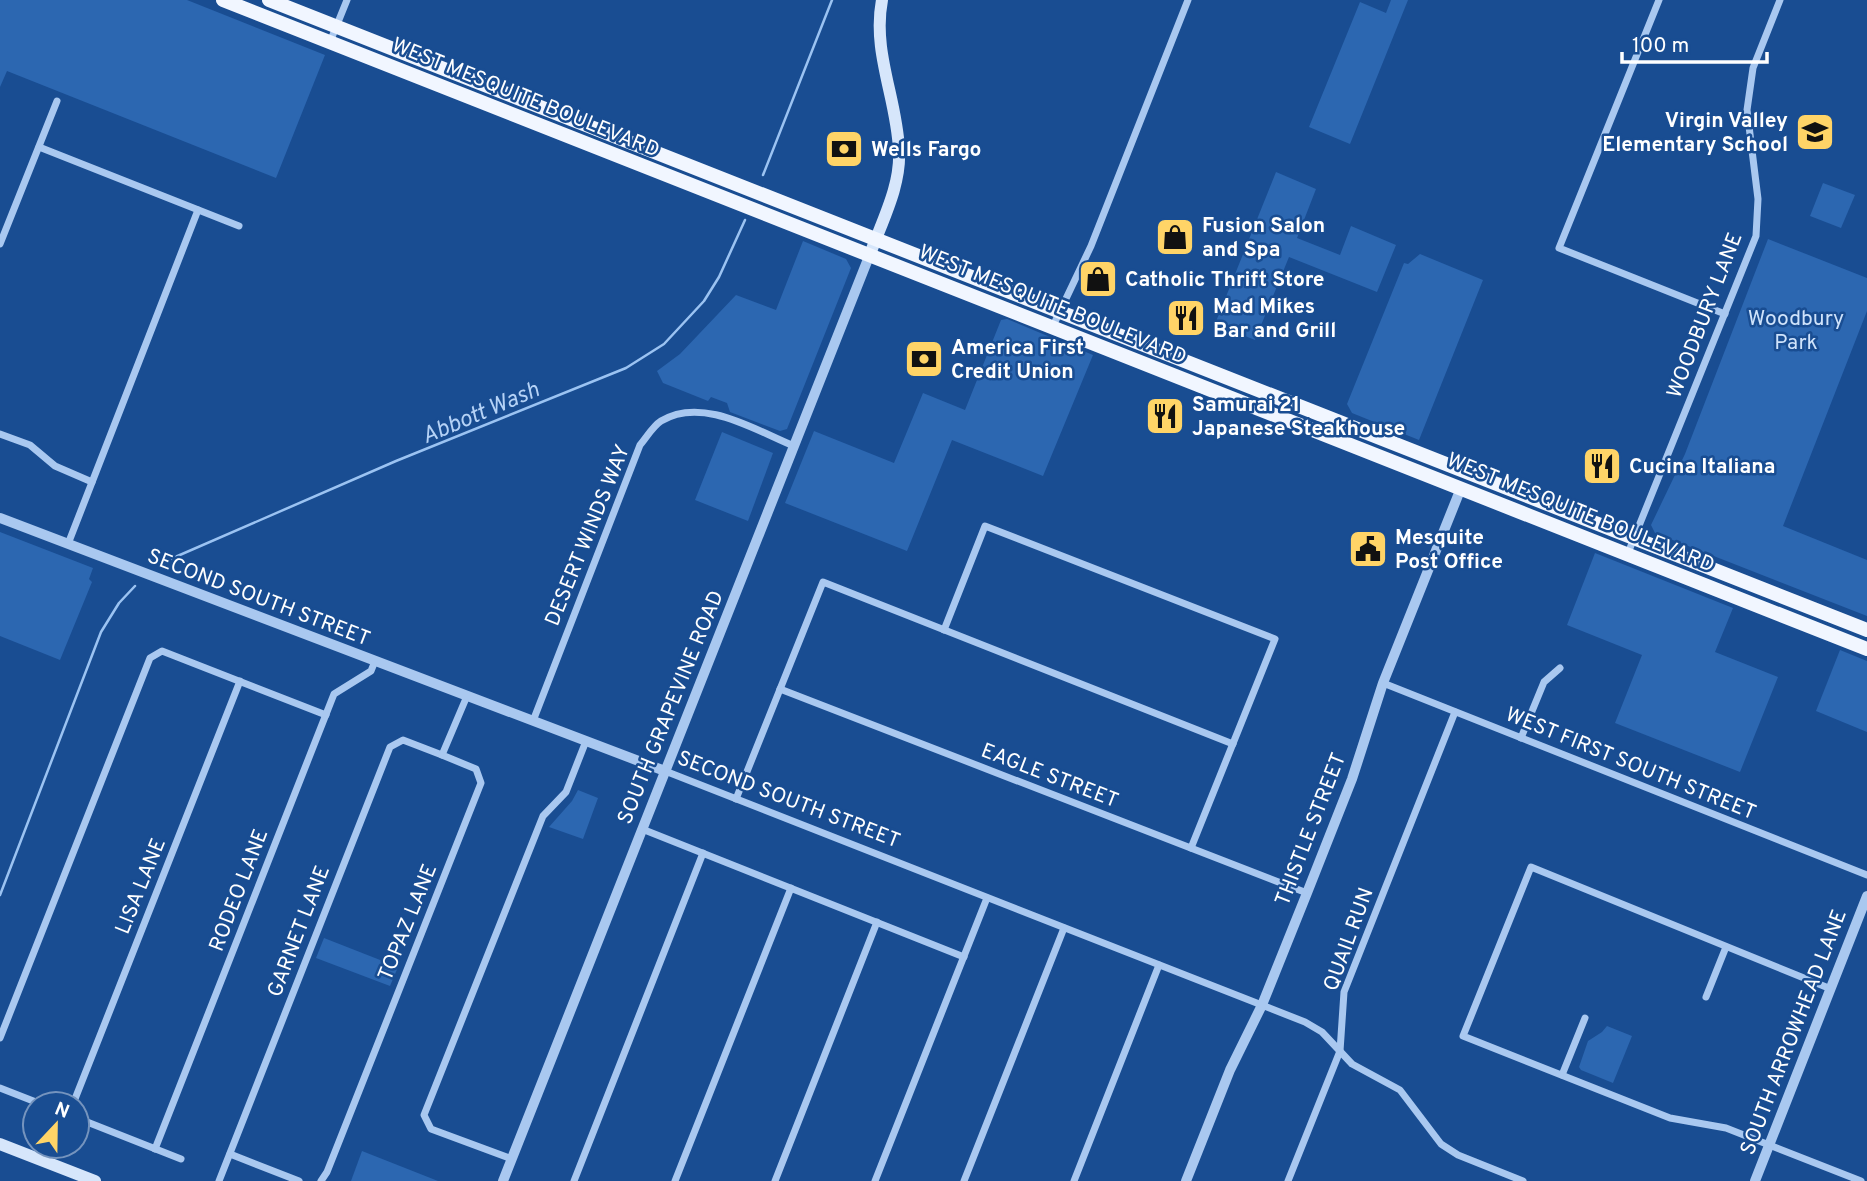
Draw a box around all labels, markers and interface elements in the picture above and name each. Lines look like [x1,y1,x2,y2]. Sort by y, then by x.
scale bar [1622,21,1767,65]
street label: WEST MESQUITE BOULEVARD [387,32,663,165]
text: 100 m [1632,33,1689,60]
place label: Virgin Valley Elementary School [1602,108,1788,159]
school or university icon: Virgin Valley Elementary School [1794,111,1836,153]
bank icon: Wells Fargo [823,128,865,170]
place label: Wells Fargo [871,137,982,164]
place label: Fusion Salon and Spa [1202,213,1325,264]
shop icon: Fusion Salon and Spa [1154,216,1196,258]
street label: WOODBURY LANE [1661,229,1749,402]
street label: WEST MESQUITE BOULEVARD [914,239,1190,372]
shop icon: Catholic Thrift Store [1077,258,1119,300]
place label: Catholic Thrift Store [1125,267,1325,294]
place label: Mad Mikes Bar and Grill [1213,294,1336,345]
restaurant icon: Mad Mikes Bar and Grill [1165,297,1207,339]
park label: Woodbury Park [1748,306,1844,357]
place label: America First Credit Union [951,335,1084,386]
bank icon: America First Credit Union [903,338,945,380]
water label: Abbott Wash [418,376,545,452]
place label: Samurai 21 Japanese Steakhouse [1192,392,1405,443]
restaurant icon: Samurai 21 Japanese Steakhouse [1144,395,1186,437]
street label: DESERT WINDS WAY [540,441,637,630]
restaurant icon: Cucina Italiana [1581,445,1623,487]
street label: WEST MESQUITE BOULEVARD [1442,447,1718,580]
place label: Cucina Italiana [1629,454,1775,481]
place label: Mesquite Post Office [1395,525,1503,576]
public building icon: Mesquite Post Office [1347,528,1389,570]
street label: SECOND SOUTH STREET [143,543,374,653]
street label: SOUTH GRAPEVINE ROAD [612,587,731,828]
street label: WEST FIRST SOUTH STREET [1501,702,1760,827]
street label: EAGLE STREET [977,738,1122,815]
street label: SECOND SOUTH STREET [673,745,904,855]
street label: THISTLE STREET [1270,749,1353,910]
street label: RODEO LANE [204,825,275,956]
street label: LISA LANE [110,835,173,939]
street label: TOPAZ LANE [373,860,444,985]
street label: GARNET LANE [262,862,337,1001]
street label: QUAIL RUN [1318,884,1381,995]
street label: SOUTH ARROWHEAD LANE [1735,906,1854,1159]
north arrow [21,1090,91,1160]
text: N [51,1097,72,1125]

